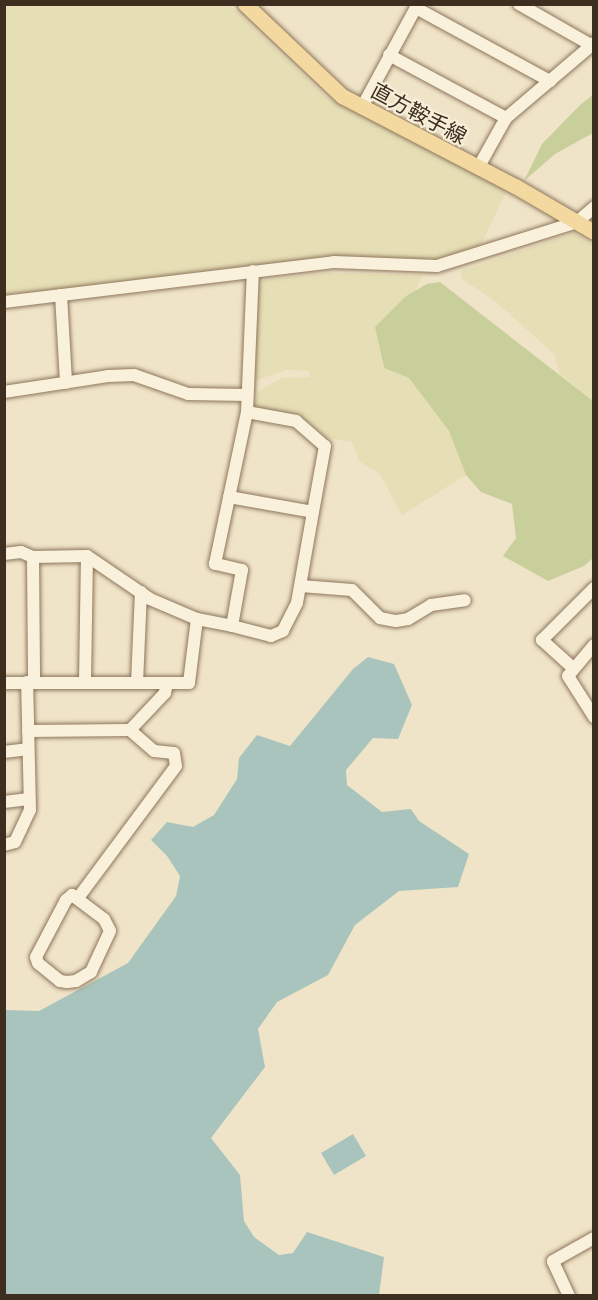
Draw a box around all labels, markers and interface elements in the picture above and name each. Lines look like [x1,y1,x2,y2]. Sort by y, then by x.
street label: 直方鞍手線 [367,77,471,149]

